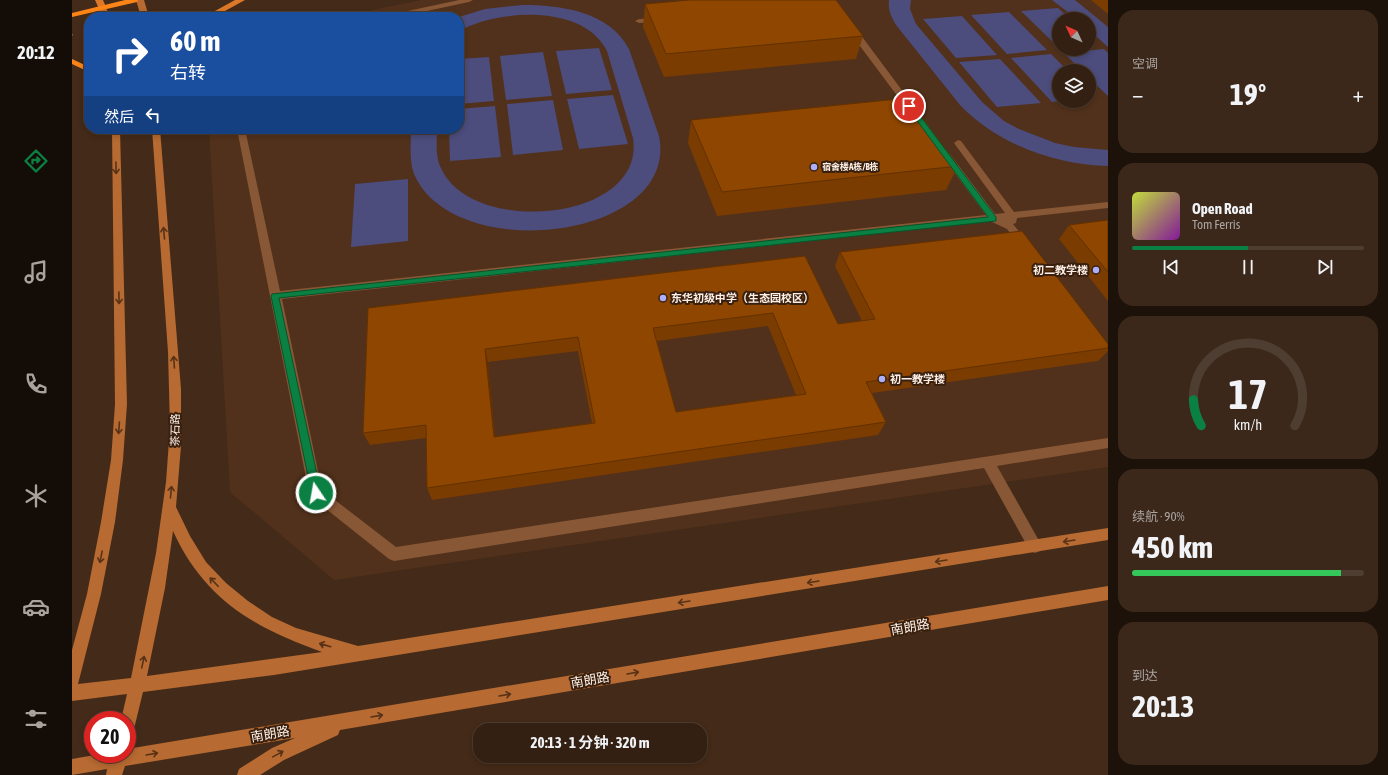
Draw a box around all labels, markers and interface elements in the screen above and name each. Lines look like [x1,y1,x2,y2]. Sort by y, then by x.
north arrow [1052,12,1096,56]
map controls [1052,12,1096,108]
text: 60 m [170,25,220,57]
icon: right [104,28,156,80]
text: 20:12 [17,42,55,63]
text: 空调 [1132,56,1158,71]
text: 右转 [170,62,206,83]
button: layers [1052,64,1096,108]
text: 19° [1230,77,1266,111]
text: − [1132,81,1143,107]
text: + [1353,81,1364,107]
pin [892,89,926,123]
icon: arrive [898,95,920,117]
icon: left [142,104,164,126]
text: 然后 [104,108,134,125]
icon: directions [22,147,50,175]
one-way arrow [112,161,120,174]
place label: 宿舍楼A栋/B栋 [822,161,879,172]
marker: 宿舍楼A栋/B栋 [809,162,819,172]
text: Open Road [1192,200,1253,217]
text: Tom Ferris [1192,217,1240,232]
one-way arrow [161,227,168,240]
icon: previous [1160,256,1182,278]
icon: pause [1237,256,1259,278]
icon: next [1314,256,1336,278]
icon: music [22,258,50,286]
place label: 初二教学楼 [1033,264,1088,276]
marker: 初二教学楼 [1091,265,1101,275]
one-way arrow [115,291,123,304]
place label: 东华初级中学（生态园校区） [671,292,814,304]
marker: 东华初级中学（生态园校区） [658,293,668,303]
one-way arrow [171,356,178,369]
text: 17 [1228,369,1268,417]
icon: phone [22,370,50,398]
place label: 初一教学楼 [890,373,945,385]
marker: 初一教学楼 [877,374,887,384]
street label: 茶石路 [169,413,181,447]
text: km/h [1234,416,1262,432]
one-way arrow [115,421,123,434]
position arrow [295,472,337,514]
icon: climate [22,482,50,510]
one-way arrow [168,486,175,499]
text: 续航 · 90% [1132,509,1185,524]
text: 450 km [1132,530,1213,564]
one-way arrow [1063,537,1076,545]
one-way arrow [97,550,105,563]
one-way arrow [935,557,948,565]
one-way arrow [209,577,219,587]
one-way arrow [807,578,820,586]
icon: car [22,593,50,621]
one-way arrow [678,598,691,606]
street label: 南朗路 [889,616,931,638]
one-way arrow [319,641,332,648]
one-way arrow [140,656,148,669]
text: 到达 [1132,668,1158,683]
street label: 南朗路 [569,669,611,691]
one-way arrow [626,669,639,677]
text: 20:13 [1132,689,1194,723]
one-way arrow [498,690,511,698]
icon: filters [22,705,50,733]
speed limit sign: 20 [84,711,136,763]
one-way arrow [370,712,383,720]
street label: 南朗路 [249,723,291,745]
text: 20:13 · 1 分钟 · 320 m [531,734,649,751]
one-way arrow [145,750,158,758]
one-way arrow [272,750,284,758]

